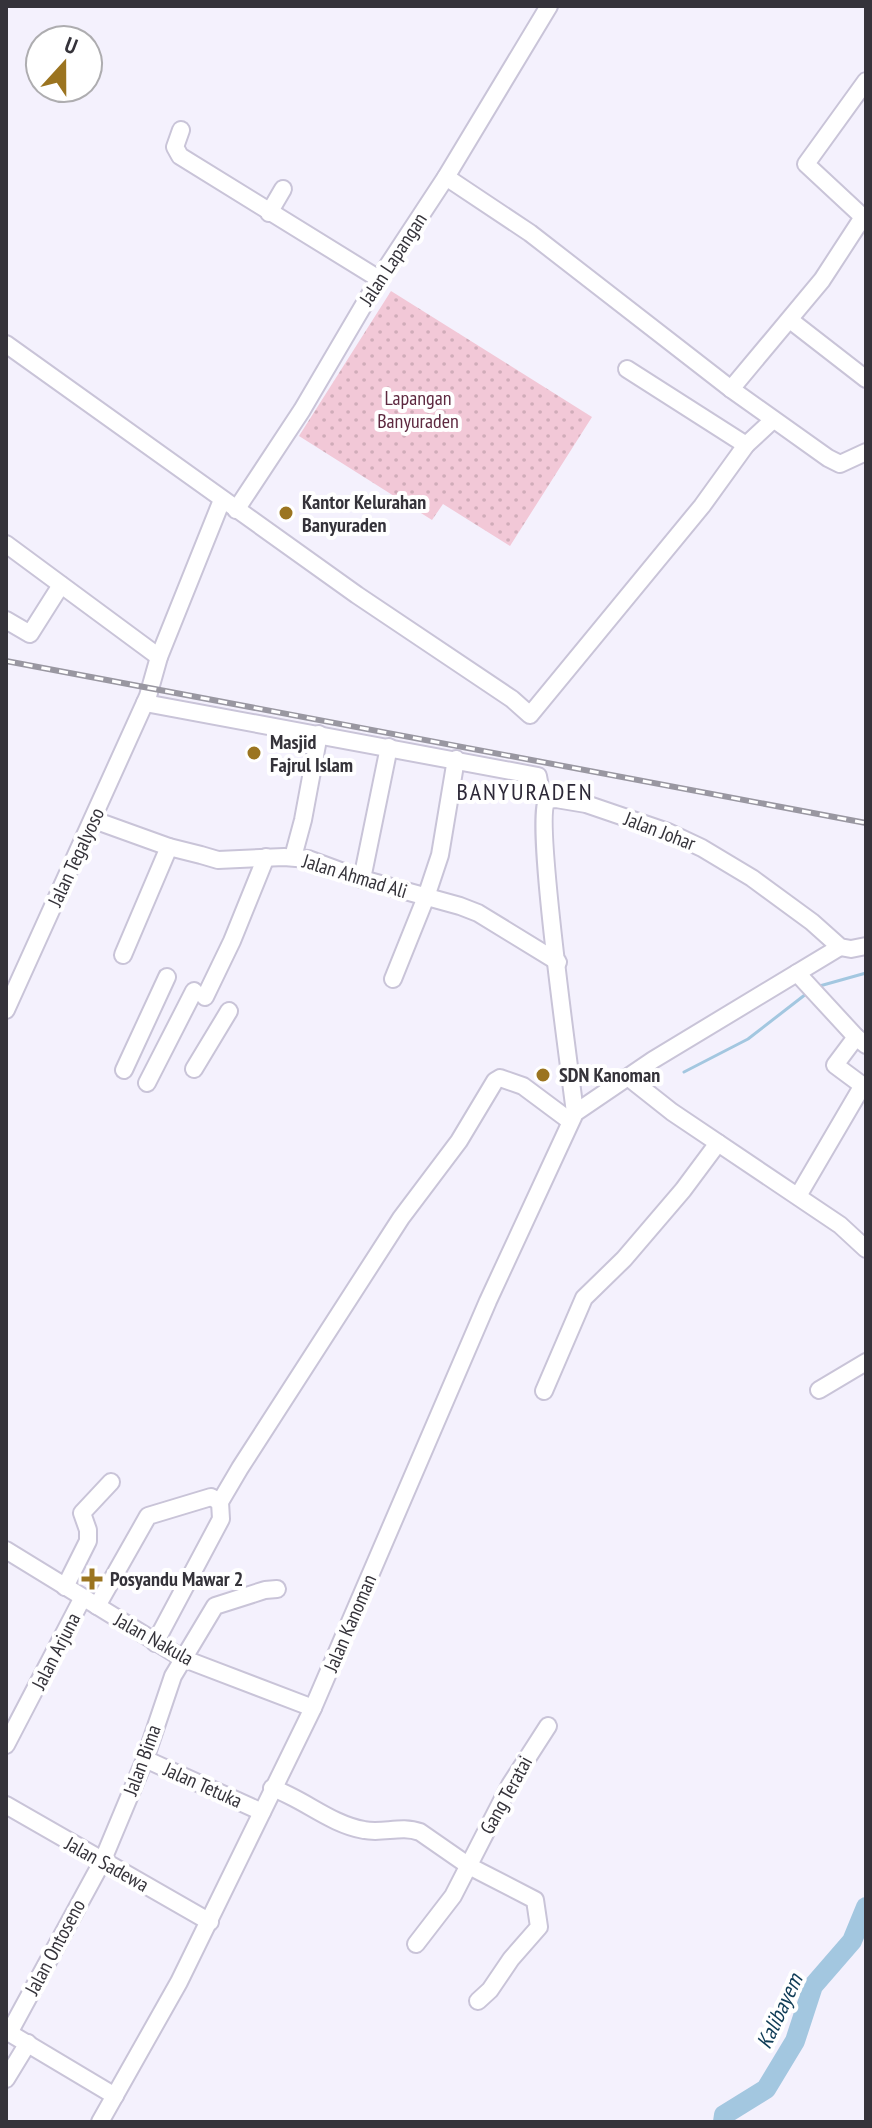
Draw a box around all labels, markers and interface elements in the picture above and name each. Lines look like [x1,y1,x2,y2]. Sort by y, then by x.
north arrow [24,24,104,104]
text: U [61,30,81,60]
street label: Jalan Lapangan [353,208,433,311]
park label: Lapangan Banyuraden [377,385,459,434]
place label: Kantor Kelurahan Banyuraden [302,489,426,538]
marker: Kantor Kelurahan Banyuraden [277,504,295,522]
place label: Masjid Fajrul Islam [270,729,353,778]
marker: Masjid Fajrul Islam [245,744,263,762]
district label: BANYURADEN [456,776,594,807]
street label: Jalan Tegalyoso [41,804,110,911]
street label: Jalan Johar [620,805,700,857]
street label: Jalan Ahmad Ali [299,847,410,904]
place label: SDN Kanoman [559,1062,660,1088]
marker: SDN Kanoman [534,1066,552,1084]
place label: Posyandu Mawar 2 [110,1566,243,1592]
marker: Posyandu Mawar 2 [81,1568,103,1590]
street label: Jalan Kanoman [317,1570,382,1676]
street label: Jalan Nakula [109,1606,198,1671]
street label: Jalan Arjuna [25,1608,86,1695]
street label: Jalan Bima [117,1721,167,1800]
street label: Gang Teratai [474,1751,538,1839]
street label: Jalan Tetuka [159,1756,246,1814]
street label: Jalan Sadewa [60,1830,153,1898]
street label: Jalan Ontoseno [18,1895,91,2000]
water label: Kalibayem [750,1968,809,2053]

